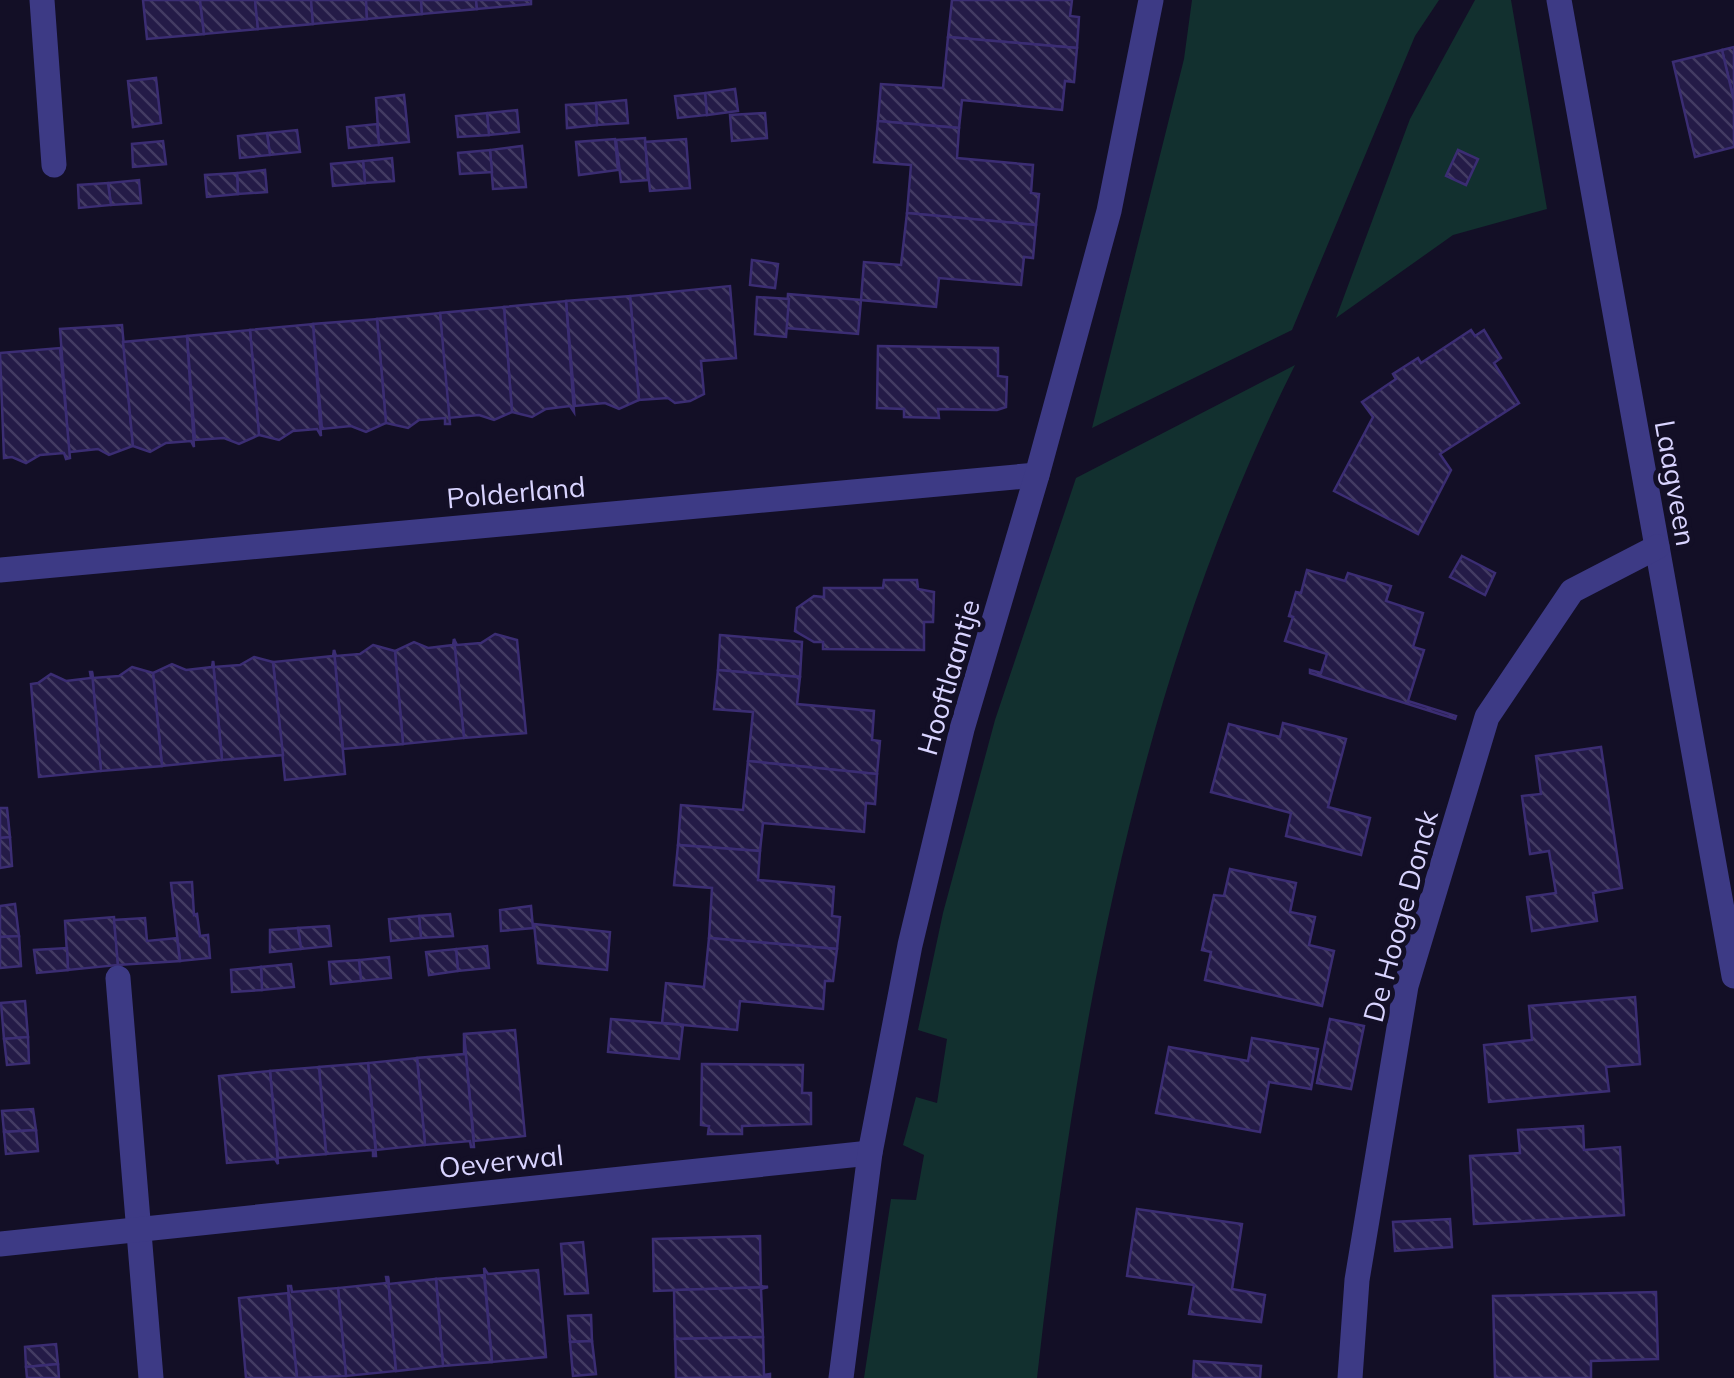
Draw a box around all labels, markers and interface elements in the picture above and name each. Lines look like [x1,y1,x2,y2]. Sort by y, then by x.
street label: Laagveen [1648,417,1704,549]
street label: Polderland [445,469,587,515]
street label: Hooftlaantje [909,595,987,759]
street label: De Hooge Donck [1355,806,1445,1026]
street label: Oeverwal [437,1137,565,1185]

